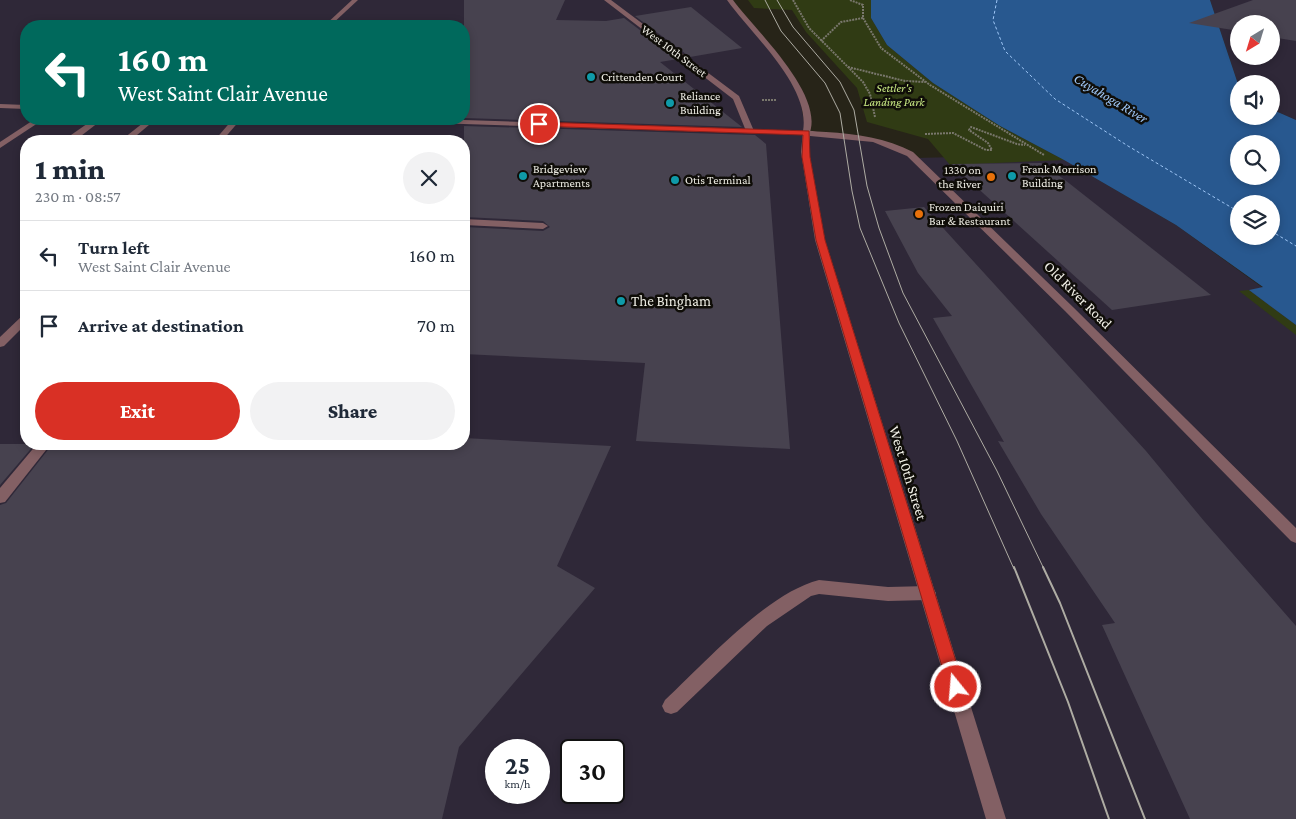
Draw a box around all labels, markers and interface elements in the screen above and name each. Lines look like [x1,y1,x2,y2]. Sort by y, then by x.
north arrow [1230,15,1280,65]
map controls [1230,15,1280,245]
street label: West 10th Street [639,22,710,81]
icon: left [35,40,100,105]
text: 160 m [118,40,208,79]
place label: Crittenden Court [601,70,684,84]
water label: Cuyahoga River [1071,70,1152,127]
marker: Crittenden Court [585,71,597,83]
button: sound [1230,75,1280,125]
text: West Saint Clair Avenue [118,81,328,106]
park label: Settler's Landing Park [863,81,925,109]
place label: Reliance Building [680,89,721,117]
marker: Reliance Building [664,97,676,109]
pin [518,103,560,145]
icon: arrive [525,110,553,138]
button: search [1230,135,1280,185]
text: 1 min [35,152,105,185]
button: close [403,152,455,204]
place label: Bridgeview Apartments [533,162,590,190]
place label: Frank Morrison Building [1022,162,1097,190]
place label: 1330 on the River [938,163,982,191]
marker: Bridgeview Apartments [517,170,529,182]
marker: Frank Morrison Building [1006,170,1018,182]
marker: 1330 on the River [985,171,997,183]
place label: Otis Terminal [685,173,751,187]
marker: Otis Terminal [669,174,681,186]
text: 230 m · 08:57 [35,188,121,205]
button: layers [1230,195,1280,245]
place label: Frozen Daiquiri Bar & Restaurant [929,200,1012,228]
marker: Frozen Daiquiri Bar & Restaurant [913,208,925,220]
text: Turn left [78,237,150,258]
icon: left [35,242,63,270]
text: 160 m [409,245,455,266]
text: West Saint Clair Avenue [78,258,231,275]
street label: Old River Road [1041,258,1115,332]
place label: The Bingham [631,293,711,310]
marker: The Bingham [615,295,627,307]
icon: arrive [35,312,63,340]
text: Arrive at destination [78,315,244,336]
text: 70 m [417,315,455,336]
button: Exit [35,382,240,440]
button: Share [250,382,455,440]
street label: West 10th Street [886,424,930,523]
position arrow [929,660,981,712]
speed limit sign: 30 [560,739,625,804]
text: 25 [505,752,530,779]
text: km/h [505,777,530,791]

